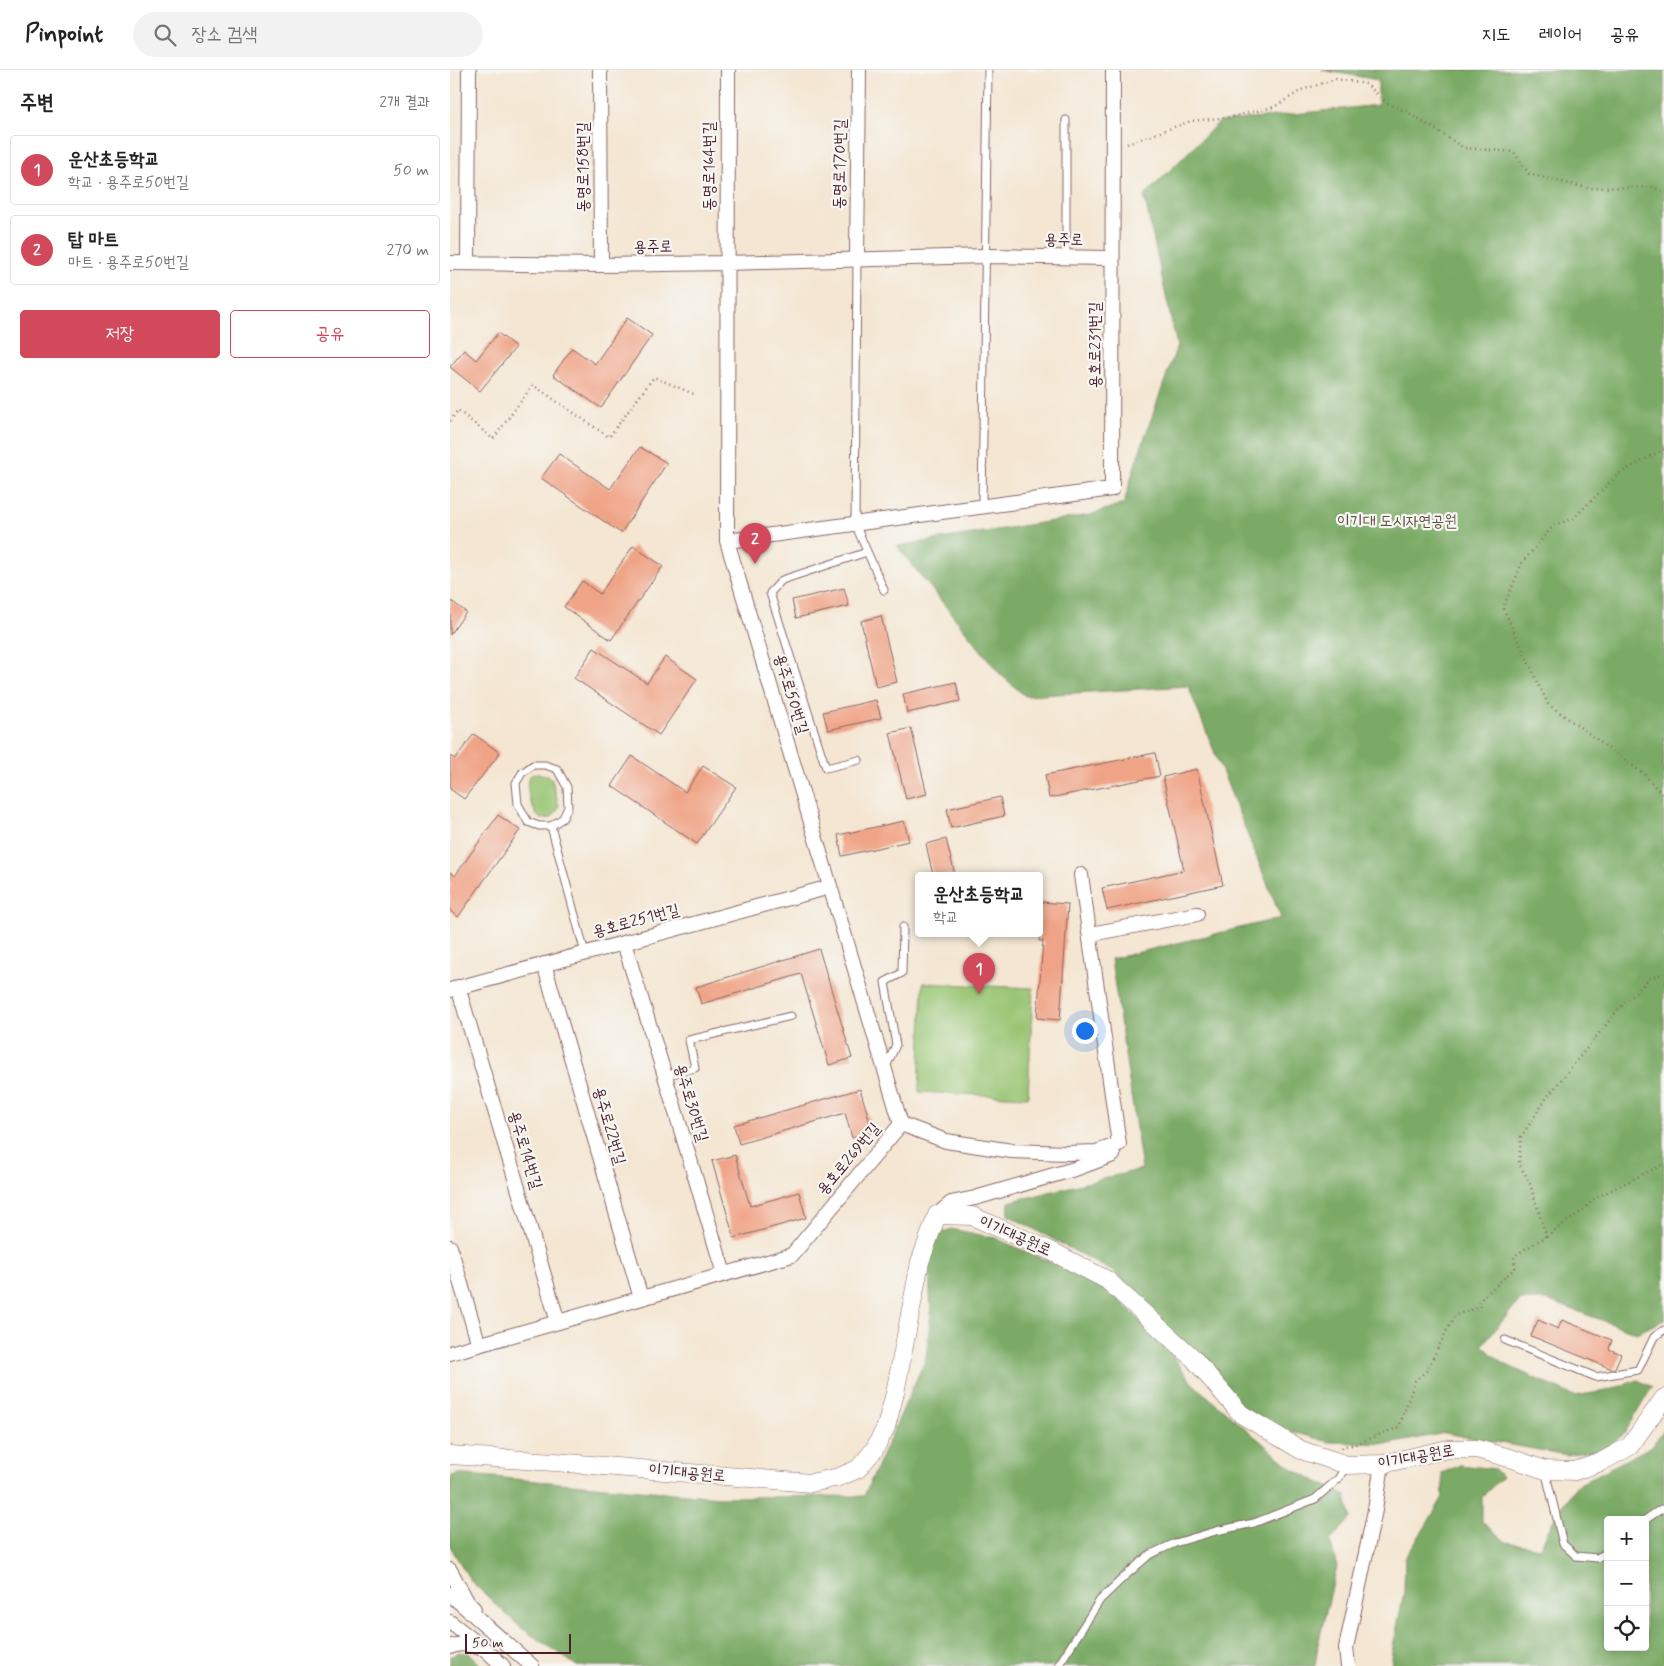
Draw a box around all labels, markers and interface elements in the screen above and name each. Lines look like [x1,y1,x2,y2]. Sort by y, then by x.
search box [133,12,483,57]
text: Pinpoint [25,19,103,50]
icon: search [151,21,179,49]
text: 장소 검색 [191,22,258,47]
text: 지도 [1482,23,1511,47]
text: 레이어 [1539,23,1582,47]
text: 공유 [1610,23,1639,47]
text: 주변 [20,89,54,117]
text: 2개 결과 [379,92,430,113]
street label: 동명로170번길 [829,119,851,209]
street label: 동명로164번길 [699,121,720,211]
street label: 동명로158번길 [573,122,594,212]
text: 운산초등학교 [68,147,160,172]
text: 1 [33,160,41,181]
text: 50 m [393,160,429,181]
text: 학교 · 용주로50번길 [68,172,189,193]
text: 탑 마트 [68,227,119,252]
street label: 용주로 [1045,229,1083,251]
street label: 용주로 [634,236,672,258]
text: 2 [33,240,41,261]
text: 270 m [386,240,429,261]
text: 마트 · 용주로50번길 [68,252,189,273]
street label: 용호로231번길 [1085,302,1106,388]
button: 저장 [20,310,220,358]
button: 공유 [230,310,430,358]
park label: 이기대 도시자연공원 [1337,511,1457,532]
pin: 2 [739,523,771,564]
street label: 용주로50번길 [769,651,813,737]
popup [915,872,1043,937]
text: 운산초등학교 [933,882,1025,907]
street label: 용호로251번길 [590,899,682,943]
text: 학교 [933,907,959,928]
pin: 1 [963,953,995,994]
your location [1072,1018,1098,1044]
street label: 용주로30번길 [669,1061,713,1145]
street label: 용주로22번길 [588,1085,630,1167]
street label: 용주로14번길 [503,1108,547,1192]
street label: 용호로269번길 [813,1118,885,1200]
street label: 이기대공원로 [975,1211,1055,1261]
street label: 이기대공원로 [1376,1440,1456,1474]
street label: 이기대공원로 [648,1459,726,1487]
map controls [1604,1516,1649,1651]
button: + [1604,1516,1649,1561]
button: − [1604,1561,1649,1606]
button: locate [1604,1606,1649,1651]
scale bar [465,1631,571,1654]
text: 50 m [472,1634,503,1652]

